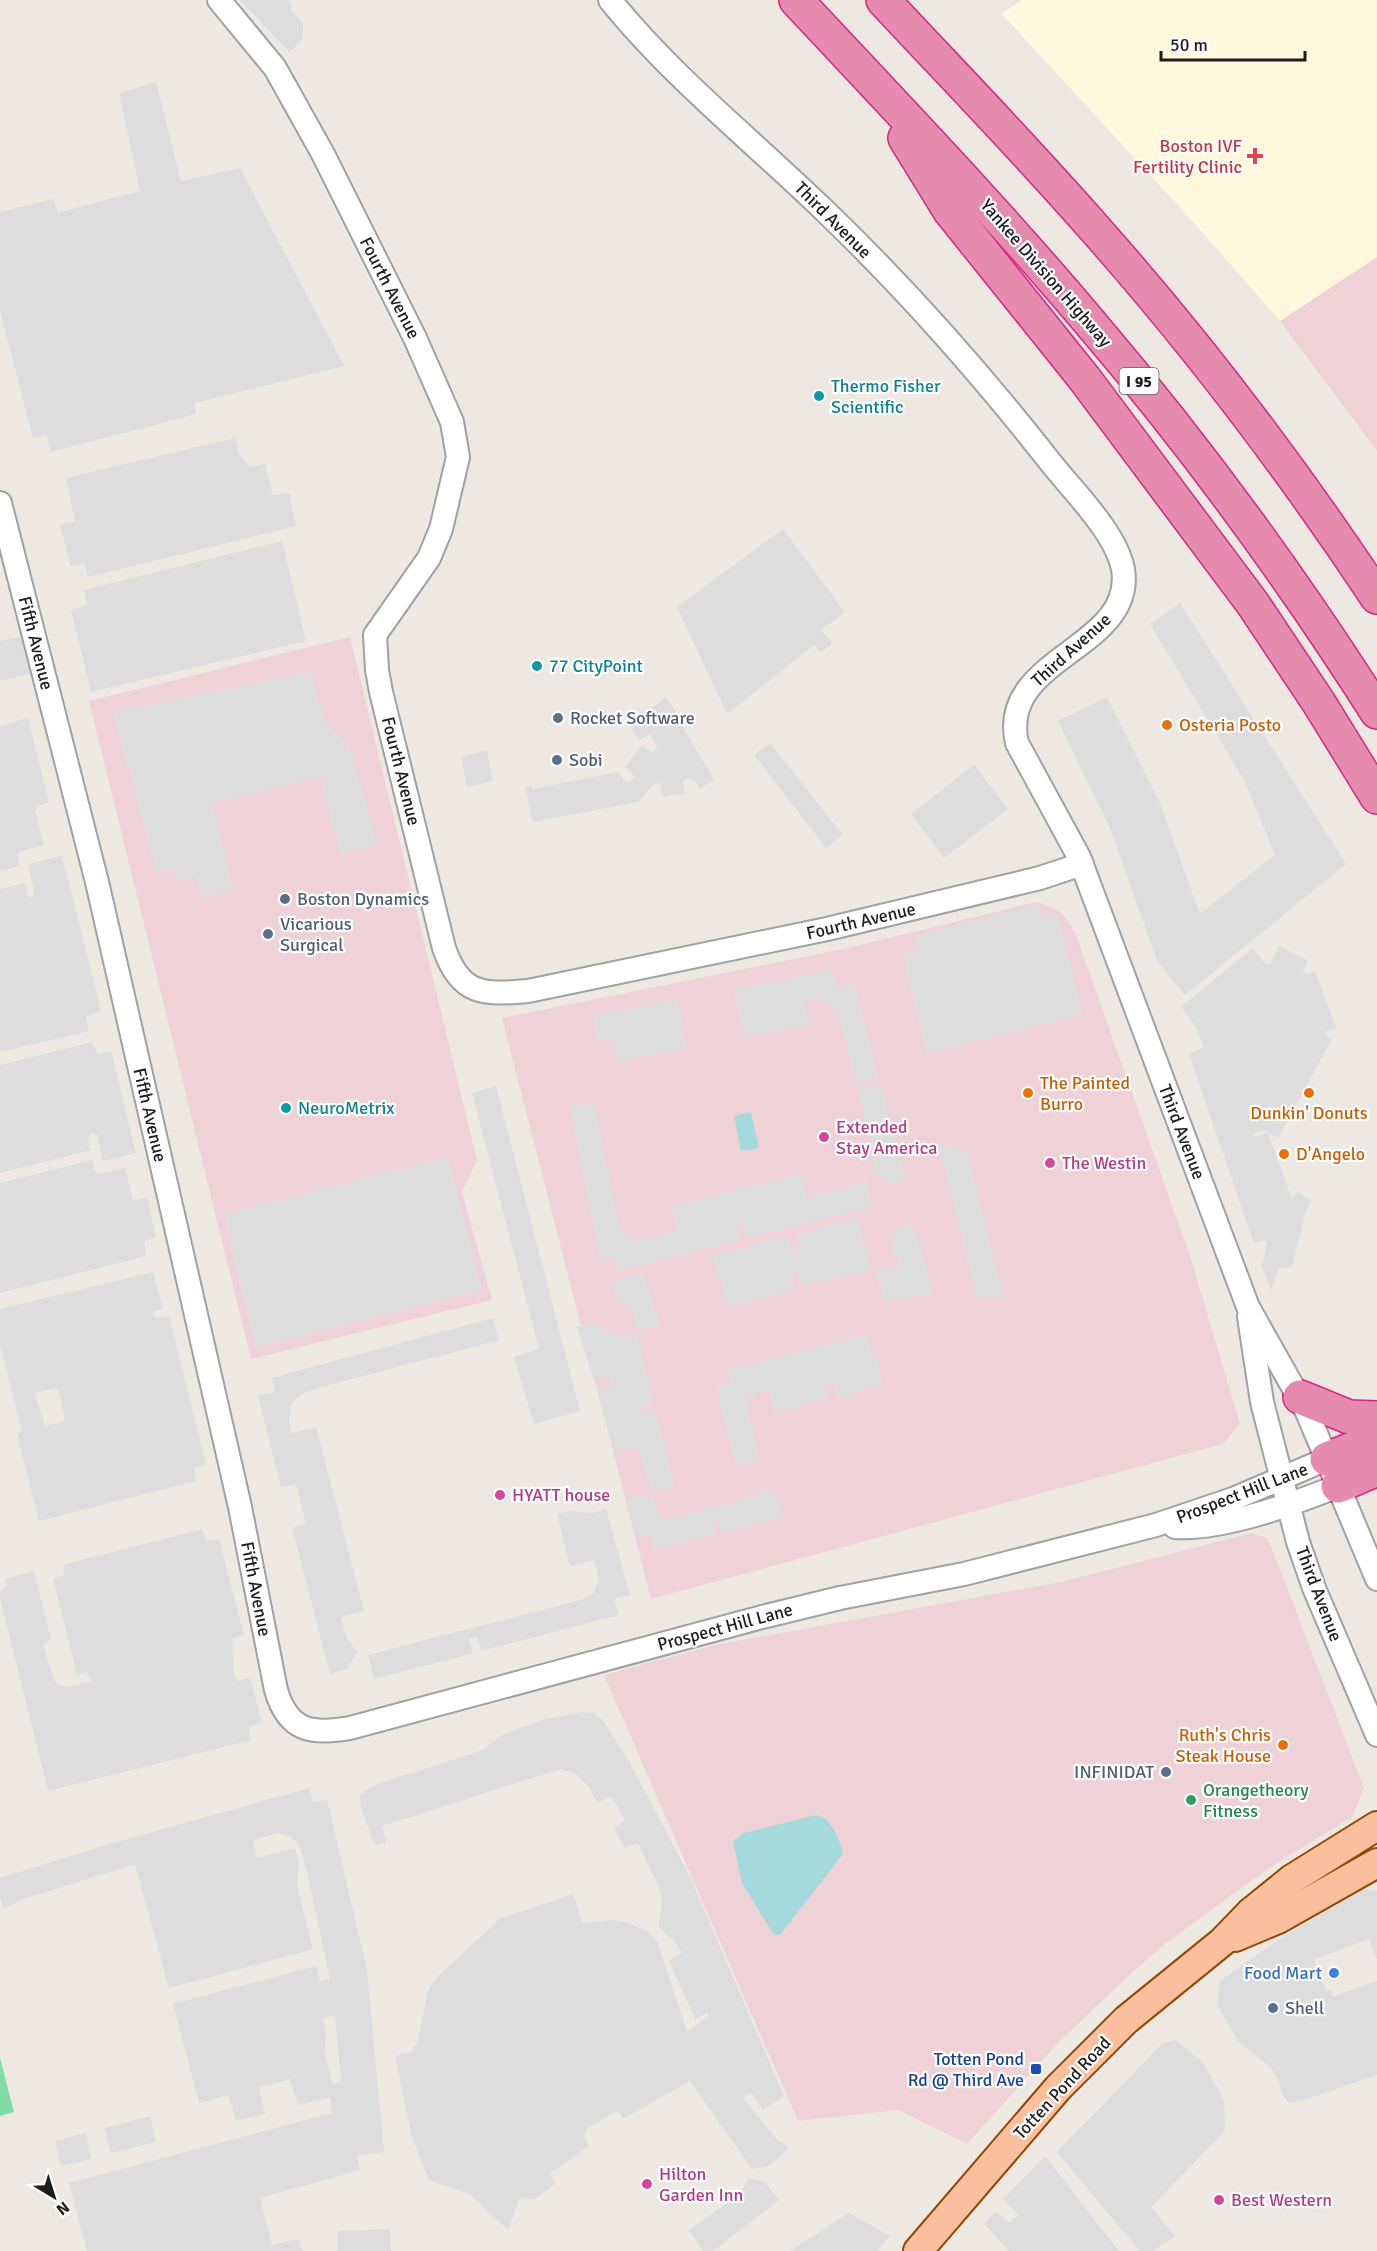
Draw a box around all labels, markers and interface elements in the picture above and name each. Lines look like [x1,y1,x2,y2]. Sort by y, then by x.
scale bar [1161,24,1305,62]
text: 50 m [1170,34,1208,56]
place label: Boston IVF Fertility Clinic [1133,135,1242,178]
marker: Boston IVF Fertility Clinic [1246,147,1264,165]
street label: Third Avenue [790,177,876,263]
street label: Yankee Division Highway [976,194,1117,352]
street label: Fourth Avenue [355,233,425,343]
road number: I 95 [1120,368,1158,394]
place label: Thermo Fisher Scientific [831,375,941,418]
marker: Thermo Fisher Scientific [812,389,826,403]
street label: Fifth Avenue [14,594,58,692]
street label: Third Avenue [1027,608,1115,692]
place label: 77 CityPoint [549,655,643,677]
marker: 77 CityPoint [530,659,544,673]
place label: Rocket Software [570,707,695,729]
marker: Rocket Software [551,711,565,725]
street label: Fourth Avenue [377,714,425,828]
place label: Osteria Posto [1179,714,1281,736]
marker: Osteria Posto [1160,718,1174,732]
place label: Sobi [569,749,603,771]
marker: Sobi [550,753,564,767]
place label: Boston Dynamics [297,888,429,910]
marker: Boston Dynamics [278,892,292,906]
street label: Fourth Avenue [804,898,918,944]
place label: Vicarious Surgical [280,913,352,956]
marker: Vicarious Surgical [261,927,275,941]
street label: Fifth Avenue [128,1066,172,1164]
place label: The Painted Burro [1040,1072,1130,1115]
street label: Third Avenue [1154,1081,1210,1183]
marker: The Painted Burro [1021,1086,1035,1100]
marker: Dunkin' Donuts [1302,1086,1316,1100]
place label: NeuroMetrix [298,1097,395,1119]
marker: NeuroMetrix [279,1101,293,1115]
place label: Dunkin' Donuts [1250,1102,1368,1124]
place label: Extended Stay America [836,1116,937,1159]
marker: Extended Stay America [817,1130,831,1144]
place label: D'Angelo [1296,1143,1365,1165]
marker: D'Angelo [1277,1147,1291,1161]
place label: The Westin [1062,1152,1146,1174]
marker: The Westin [1043,1156,1057,1170]
street label: Prospect Hill Lane [1173,1458,1311,1528]
place label: HYATT house [512,1484,610,1506]
marker: HYATT house [493,1488,507,1502]
street label: Fifth Avenue [236,1540,276,1638]
street label: Third Avenue [1291,1543,1347,1645]
street label: Prospect Hill Lane [655,1598,795,1656]
place label: Ruth's Chris Steak House [1176,1724,1271,1767]
marker: Ruth's Chris Steak House [1276,1738,1290,1752]
place label: INFINIDAT [1074,1761,1154,1783]
marker: INFINIDAT [1159,1765,1173,1779]
place label: Orangetheory Fitness [1203,1779,1309,1822]
marker: Orangetheory Fitness [1184,1793,1198,1807]
place label: Food Mart [1244,1962,1322,1984]
marker: Food Mart [1327,1966,1341,1980]
place label: Shell [1285,1997,1324,2019]
marker: Shell [1266,2001,1280,2015]
street label: Totten Pond Road [1009,2032,1115,2144]
place label: Totten Pond Rd @ Third Ave [908,2048,1024,2091]
marker: Totten Pond Rd @ Third Ave [1029,2062,1043,2076]
place label: Hilton Garden Inn [659,2163,743,2206]
north arrow [24,2167,84,2227]
marker: Hilton Garden Inn [640,2177,654,2191]
place label: Best Western [1231,2189,1332,2211]
marker: Best Western [1212,2193,1226,2207]
text: N [52,2197,73,2219]

